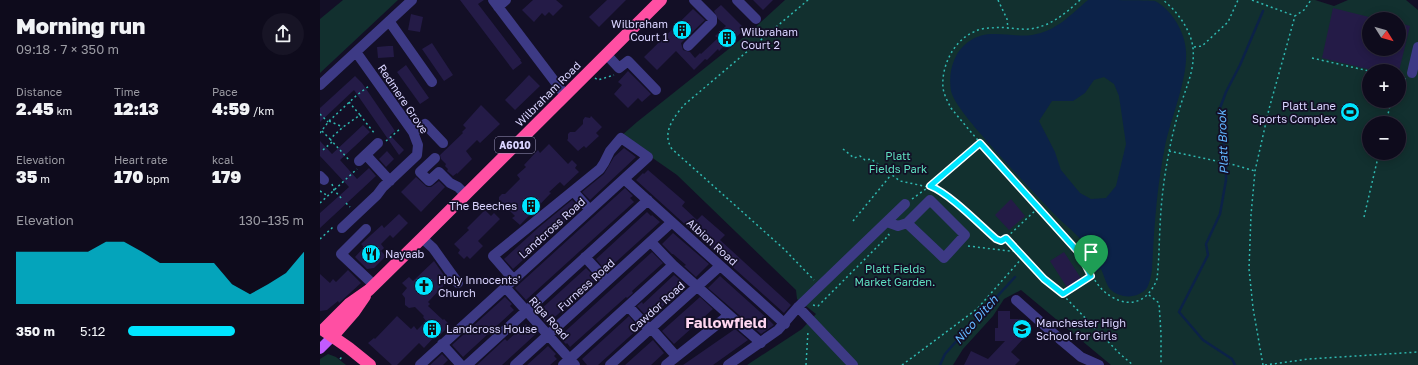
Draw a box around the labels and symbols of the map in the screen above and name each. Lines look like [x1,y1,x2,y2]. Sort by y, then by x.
north arrow [1362,12,1406,56]
place label: Wilbraham Court 1 [611,17,668,43]
building icon: Wilbraham Court 1 [671,19,693,41]
place label: Wilbraham Court 2 [741,25,798,51]
building icon: Wilbraham Court 2 [716,27,738,49]
street label: Wilbraham Road [512,58,583,129]
street label: Redmere Grove [375,62,431,136]
place label: Platt Lane Sports Complex [1252,99,1336,125]
sports icon: Platt Lane Sports Complex [1339,101,1361,123]
water label: Platt Brook [1214,108,1231,175]
road number: A6010 [495,137,535,153]
park label: Platt Fields Park [869,149,927,175]
street label: Landcross Road [516,195,587,261]
building icon: The Beeches [520,195,542,217]
place label: The Beeches [449,199,517,212]
street label: Albion Road [684,216,740,268]
pin [1074,235,1108,276]
restaurant icon: Nayaab [360,243,382,265]
place label: Nayaab [385,247,425,260]
street label: Furness Road [555,256,617,314]
park label: Platt Fields Market Garden. [855,262,935,288]
place label: Holy Innocents' Church [438,273,520,299]
church icon: Holy Innocents' Church [413,275,435,297]
street label: Cawdor Road [626,278,687,335]
water label: Nico Ditch [950,292,1001,347]
street label: Riga Road [527,294,572,342]
district label: Fallowfield [685,313,767,331]
place label: Manchester High School for Girls [1036,316,1126,342]
building icon: Landcross House [421,318,443,340]
school or university icon: Manchester High School for Girls [1011,318,1033,340]
place label: Landcross House [446,322,537,335]

